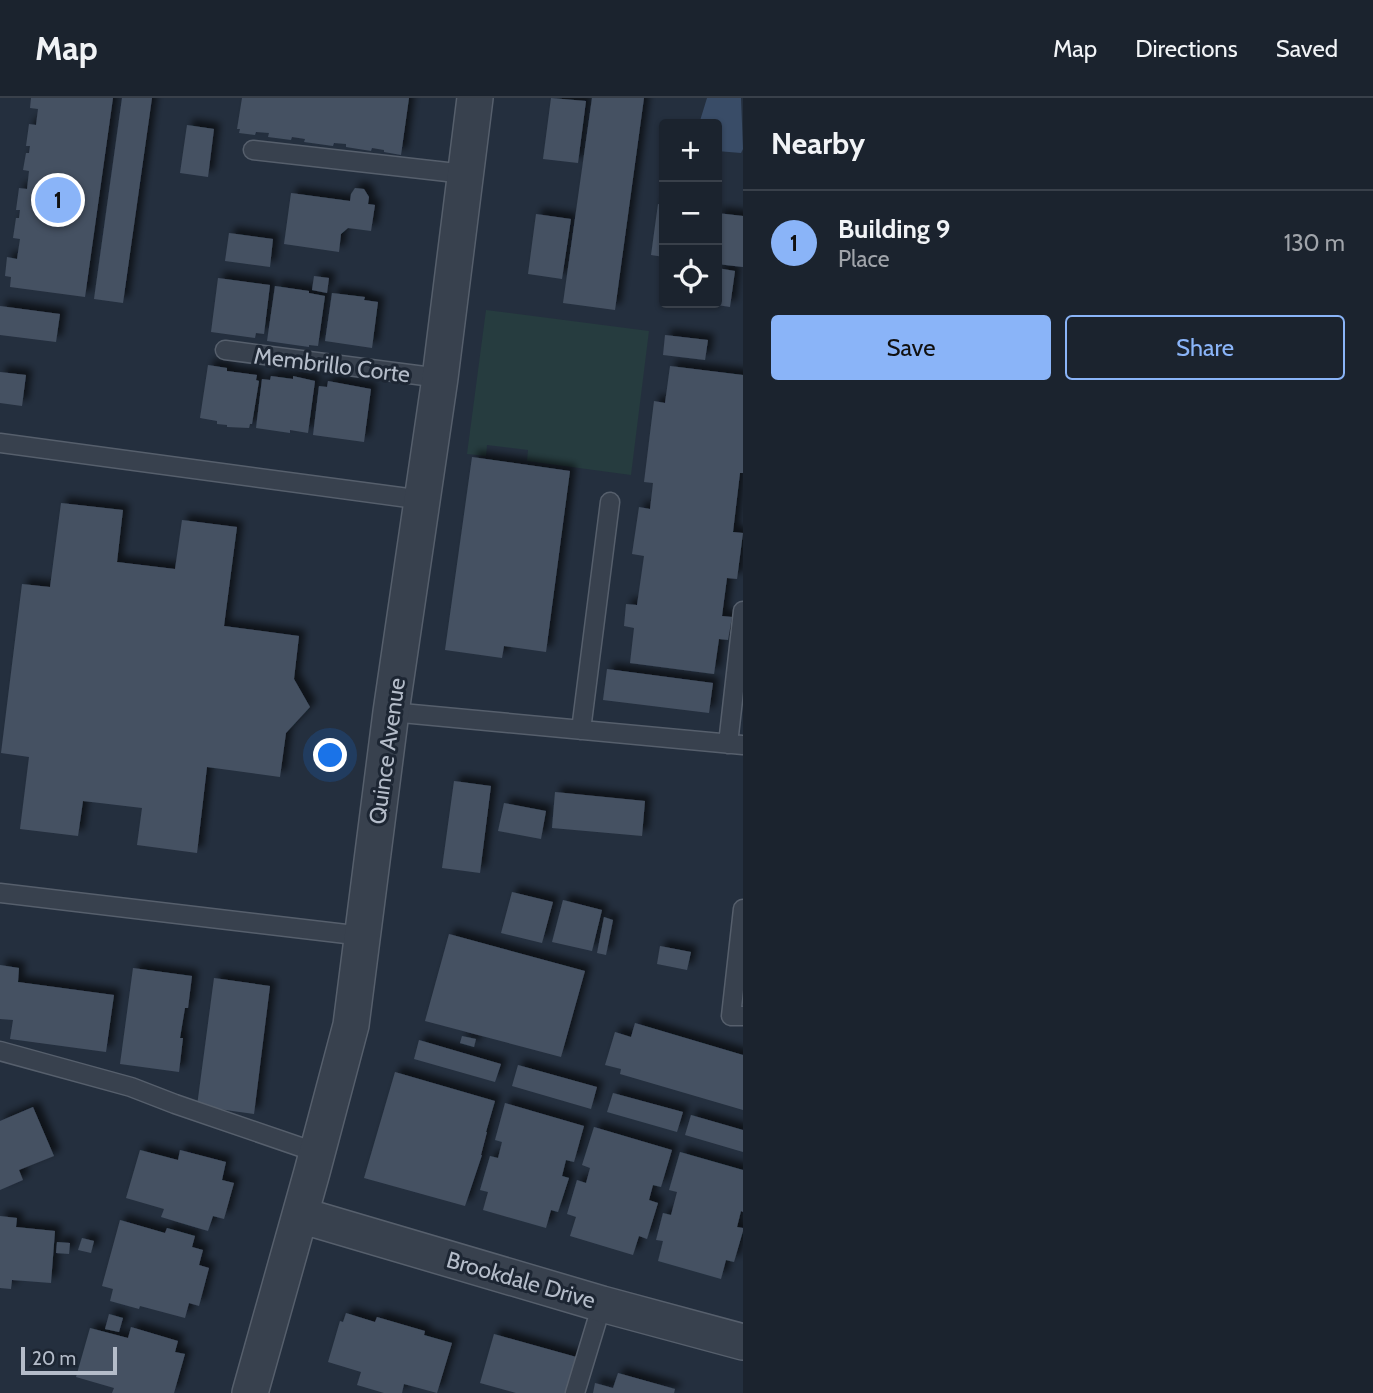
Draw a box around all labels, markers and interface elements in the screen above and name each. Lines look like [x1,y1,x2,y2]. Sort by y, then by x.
text: Map [35,28,98,68]
text: Map [1053,34,1097,63]
text: Directions [1135,34,1238,63]
text: Saved [1276,34,1338,63]
map controls [659,119,722,308]
button: + [659,119,722,182]
text: Nearby [771,125,865,162]
pin: 1 [35,174,81,226]
button: − [659,182,722,245]
text: Building 9 [838,213,950,245]
text: 1 [790,229,798,257]
text: 130 m [1284,229,1345,257]
button: locate [659,245,722,308]
text: Place [838,245,890,273]
button: Save [771,315,1051,380]
button: Share [1065,315,1345,380]
street label: Membrillo Corte [252,342,412,388]
street label: Quince Avenue [363,676,411,826]
your location [313,738,347,772]
street label: Brookdale Drive [443,1245,599,1315]
scale bar [21,1344,117,1376]
text: 20 m [32,1347,76,1370]

